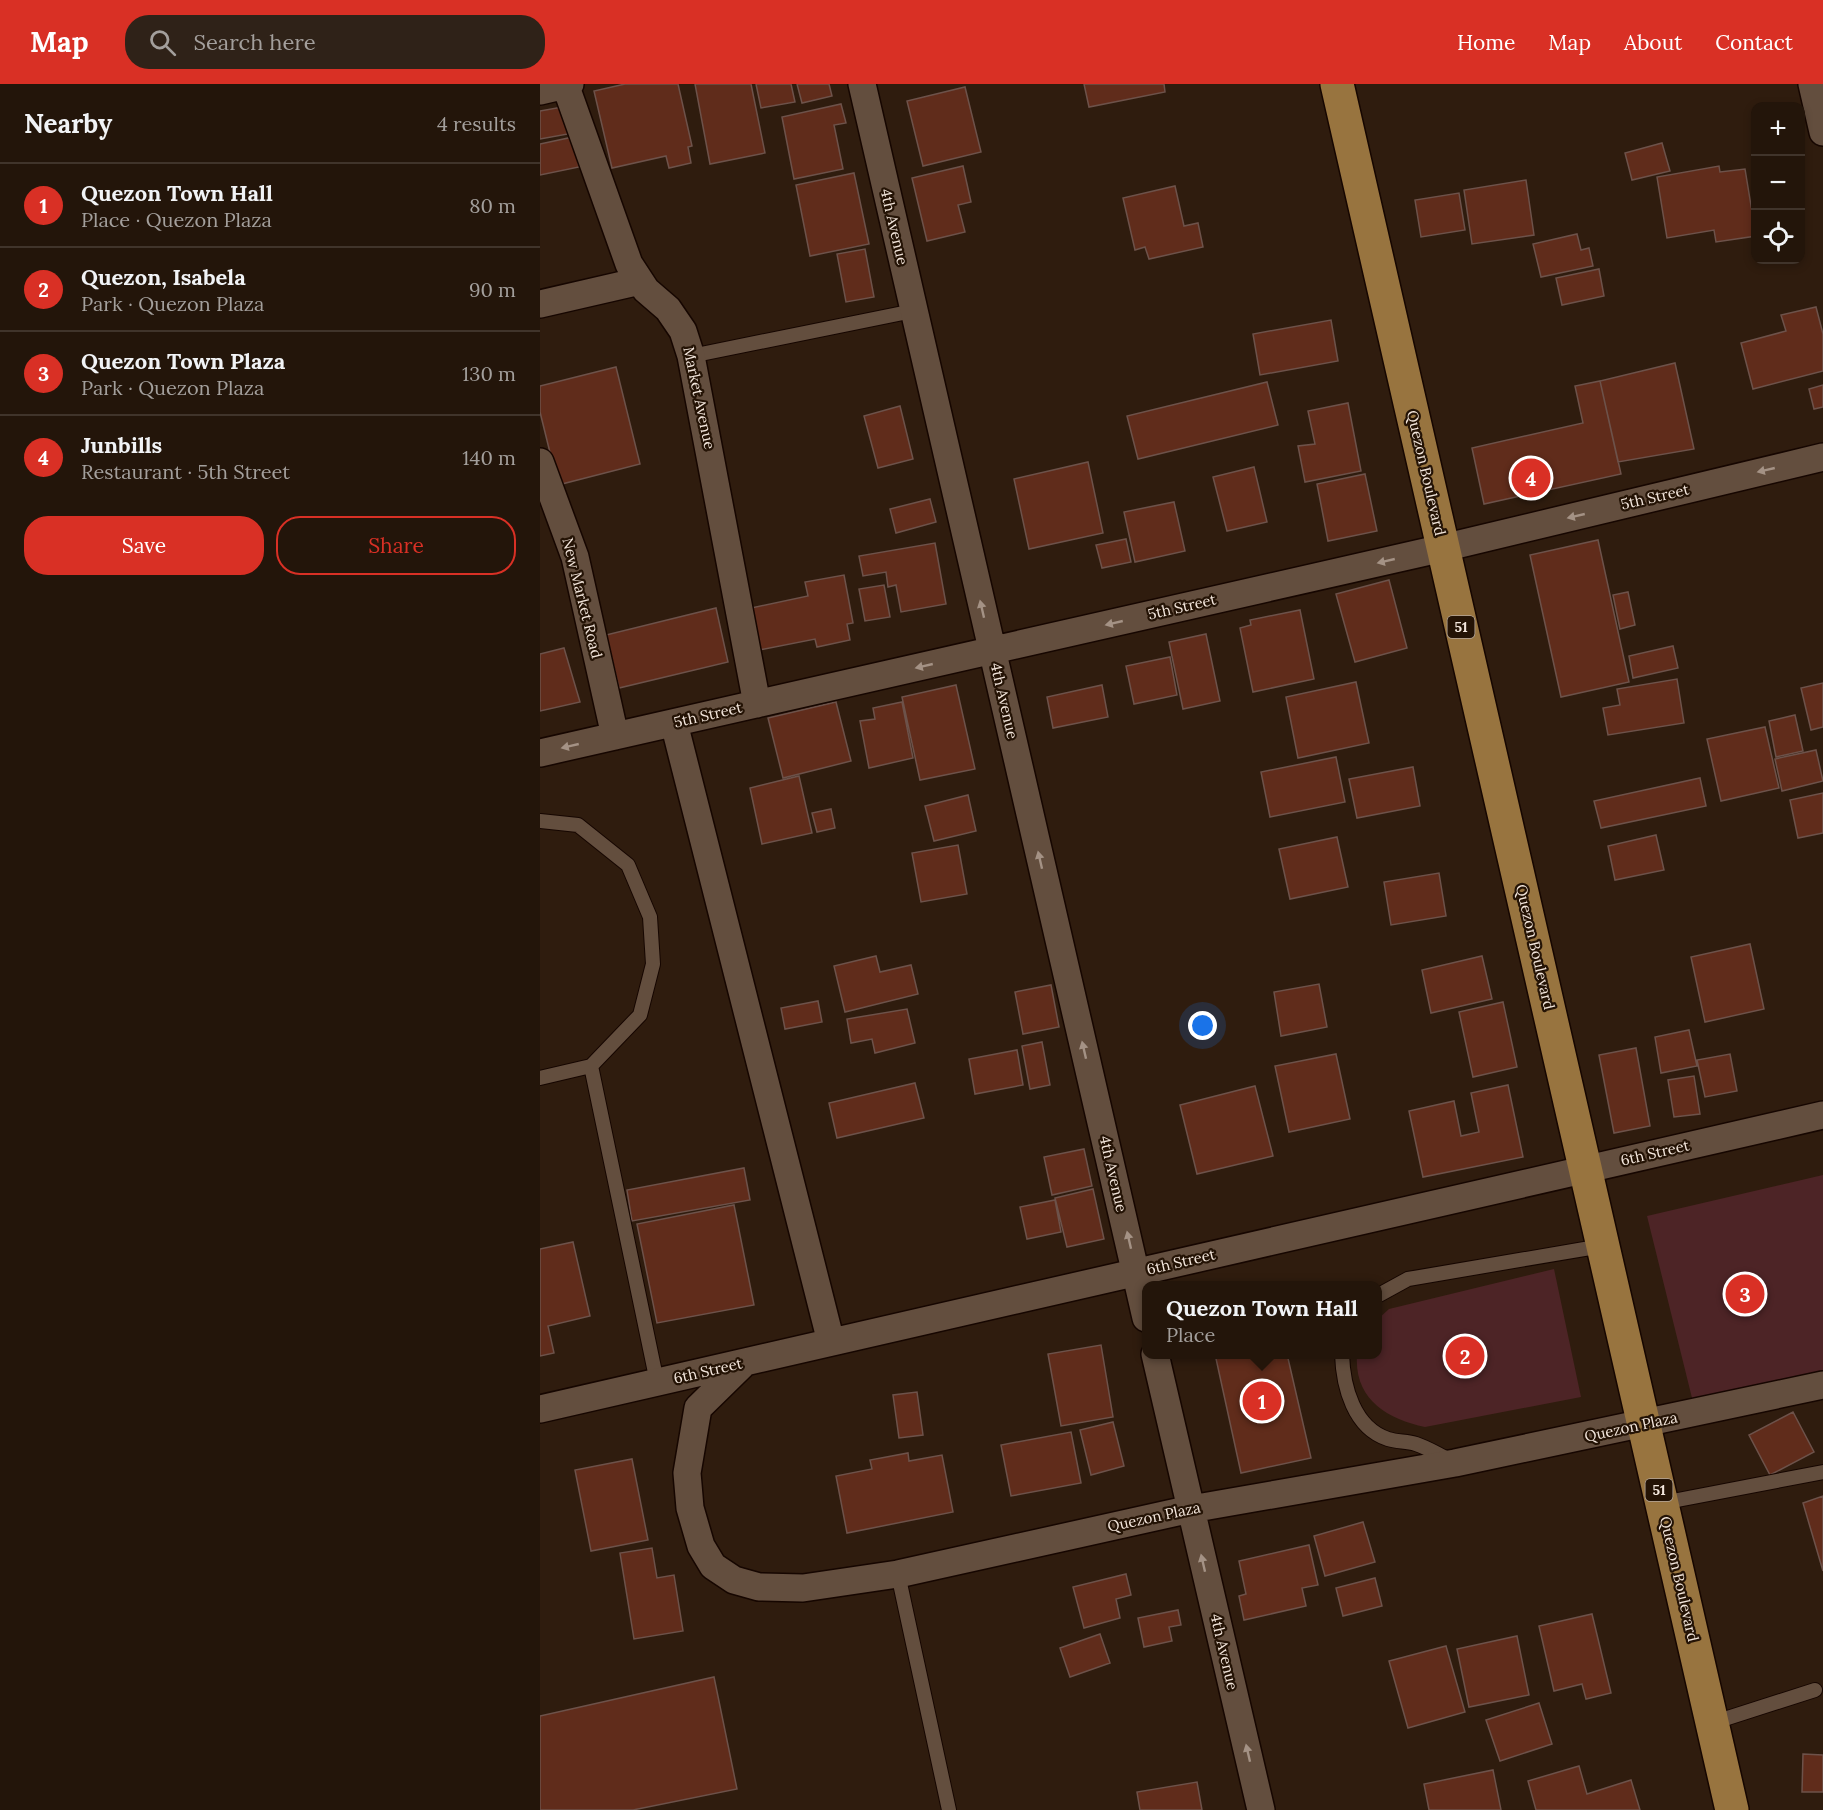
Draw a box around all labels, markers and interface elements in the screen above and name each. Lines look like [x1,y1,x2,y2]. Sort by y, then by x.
search box [125,15,545,69]
text: Map [30,24,89,60]
icon: search [146,26,179,59]
text: Search here [194,28,316,56]
text: Home [1457,29,1515,56]
text: Map [1548,29,1591,56]
text: About [1624,29,1682,56]
text: Contact [1715,29,1793,56]
map controls [1751,102,1805,264]
button: + [1751,102,1805,156]
text: Nearby [24,107,112,140]
text: 4 results [437,111,516,136]
button: − [1751,156,1805,210]
text: Quezon Town Hall [81,179,273,207]
street label: 4th Avenue [876,187,912,267]
text: 1 [39,193,48,218]
text: 80 m [469,193,516,218]
text: Place · Quezon Plaza [81,207,272,232]
button: locate [1751,210,1805,264]
text: Quezon, Isabela [81,263,246,291]
text: 2 [38,277,49,302]
text: 90 m [469,277,516,302]
text: Park · Quezon Plaza [81,291,264,316]
street label: Market Avenue [679,345,720,451]
text: Quezon Town Plaza [81,347,285,375]
text: 3 [38,361,49,386]
text: 130 m [462,361,516,386]
text: Park · Quezon Plaza [81,375,264,400]
street label: Quezon Boulevard [1403,408,1450,537]
text: Junbills [81,431,162,459]
text: 4 [38,445,49,470]
text: 140 m [462,445,516,470]
pin: 4 [1512,456,1550,500]
text: Restaurant · 5th Street [81,459,290,484]
one-way arrow [1757,466,1775,476]
street label: 5th Street [1619,479,1691,514]
one-way arrow [1567,511,1586,521]
button: Save [24,516,264,575]
button: Share [276,516,516,575]
street label: New Market Road [558,536,607,660]
one-way arrow [1377,556,1395,566]
street label: 5th Street [1146,589,1218,624]
one-way arrow [977,600,987,618]
road number: 51 [1448,616,1474,638]
one-way arrow [1105,618,1123,628]
street label: 4th Avenue [986,661,1022,741]
one-way arrow [914,662,933,671]
street label: 5th Street [672,697,744,732]
one-way arrow [561,742,579,752]
one-way arrow [1035,851,1045,869]
street label: Quezon Boulevard [1512,882,1559,1011]
your location [1188,1011,1217,1040]
one-way arrow [1079,1041,1089,1059]
street label: 4th Avenue [1095,1134,1131,1214]
street label: 6th Street [1619,1135,1691,1170]
one-way arrow [1123,1231,1133,1249]
street label: 6th Street [1145,1244,1217,1279]
pin: 3 [1726,1272,1764,1316]
popup [1142,1281,1382,1359]
text: Quezon Town Hall [1166,1294,1358,1322]
text: Place [1166,1322,1215,1347]
pin: 2 [1446,1334,1484,1378]
street label: 6th Street [672,1353,744,1388]
pin: 1 [1242,1378,1282,1424]
street label: Quezon Plaza [1583,1407,1679,1446]
road number: 51 [1646,1479,1672,1501]
street label: Quezon Plaza [1106,1497,1202,1536]
street label: Quezon Boulevard [1656,1514,1703,1643]
one-way arrow [1198,1554,1208,1572]
street label: 4th Avenue [1206,1612,1242,1692]
one-way arrow [1242,1744,1252,1762]

